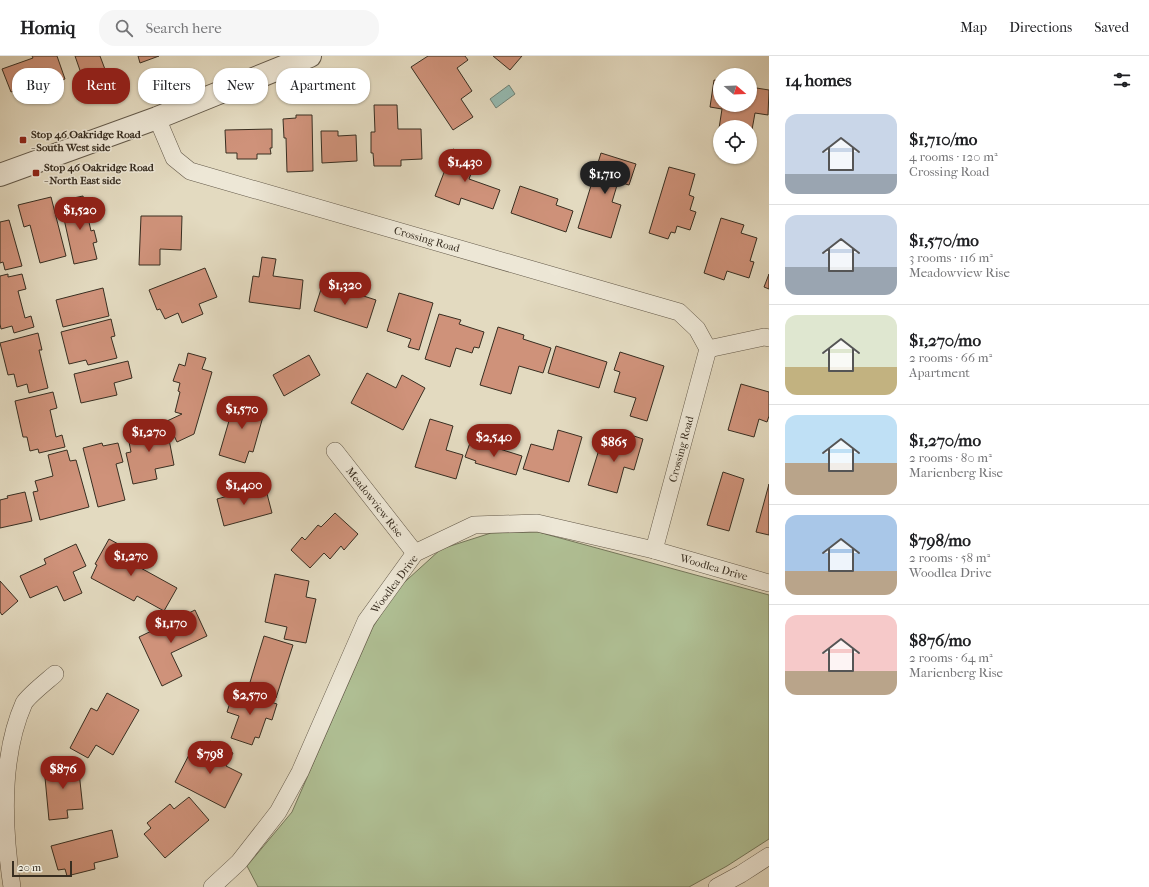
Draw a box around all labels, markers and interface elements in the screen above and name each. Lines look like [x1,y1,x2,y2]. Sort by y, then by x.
search box [99,10,379,46]
text: Homiq [20,17,75,39]
icon: search [113,17,135,39]
text: Search here [145,19,222,37]
text: Map [960,19,987,36]
text: Directions [1009,19,1072,36]
text: Saved [1094,19,1129,36]
chip: Buy [12,68,64,104]
chip: Rent [72,68,130,104]
chip: Filters [138,68,205,104]
chip: New [213,68,268,104]
chip: Apartment [276,68,370,104]
north arrow [713,68,757,112]
map controls [713,68,757,164]
icon: filters [1111,69,1133,91]
text: 14 homes [785,70,852,90]
button: locate [713,120,757,164]
place label: Stop 46 Oakridge Road - South West side [31,128,142,154]
text: $1,710/mo [909,129,977,149]
icon: home [817,130,865,178]
marker: Stop 46 Oakridge Road - South West side [18,135,28,145]
pin: $1,430 [432,149,498,183]
text: 4 rooms · 120 m² [909,149,998,164]
text: $1,430 [447,154,483,169]
place label: Stop 46 Oakridge Road - North East side [44,161,155,187]
pin: $1,710 [572,161,638,195]
text: Crossing Road [909,164,989,179]
text: $1,710 [589,166,621,181]
marker: Stop 46 Oakridge Road - North East side [31,168,41,178]
pin: $1,520 [47,197,113,231]
text: $1,520 [63,202,97,217]
street label: Crossing Road [392,224,462,255]
text: $1,570/mo [909,230,979,250]
icon: home [817,231,865,279]
text: 3 rooms · 116 m² [909,250,993,265]
text: Meadowview Rise [909,265,1010,280]
pin: $1,320 [312,272,378,306]
text: $1,320 [328,277,362,292]
text: $1,270/mo [909,330,981,350]
icon: home [817,331,865,379]
text: 2 rooms · 66 m² [909,350,992,365]
text: Apartment [909,365,970,380]
pin: $1,570 [209,396,275,430]
text: $1,570 [226,401,258,416]
street label: Crossing Road [666,414,697,484]
pin: $1,270 [116,419,182,453]
text: $1,270 [132,424,166,439]
pin: $2,540 [461,424,527,458]
text: $2,540 [476,429,512,444]
pin: $865 [590,429,638,463]
text: $1,270/mo [909,430,981,450]
icon: home [817,431,865,479]
text: $865 [601,434,627,449]
text: 2 rooms · 80 m² [909,450,992,465]
street label: Meadowview Rise [343,465,406,540]
text: Marienberg Rise [909,465,1003,480]
pin: $1,400 [211,472,277,506]
text: $1,400 [226,477,262,492]
text: $798/mo [909,530,971,550]
icon: home [817,531,865,579]
pin: $1,270 [98,543,164,577]
text: $1,270 [114,548,148,563]
text: 2 rooms · 58 m² [909,550,990,565]
street label: Woodlea Drive [677,551,750,584]
street label: Woodlea Drive [368,552,421,617]
text: Woodlea Drive [909,565,992,580]
pin: $1,170 [138,610,204,644]
text: $1,170 [155,615,187,630]
text: $876/mo [909,630,971,650]
icon: home [817,631,865,679]
text: 2 rooms · 64 m² [909,650,993,665]
text: Marienberg Rise [909,665,1003,680]
pin: $2,570 [217,682,283,716]
text: $2,570 [232,687,268,702]
pin: $798 [186,741,234,775]
text: $798 [197,746,223,761]
pin: $876 [39,756,87,790]
text: $876 [50,761,77,776]
scale bar [12,859,72,878]
text: 20 m [18,861,41,874]

